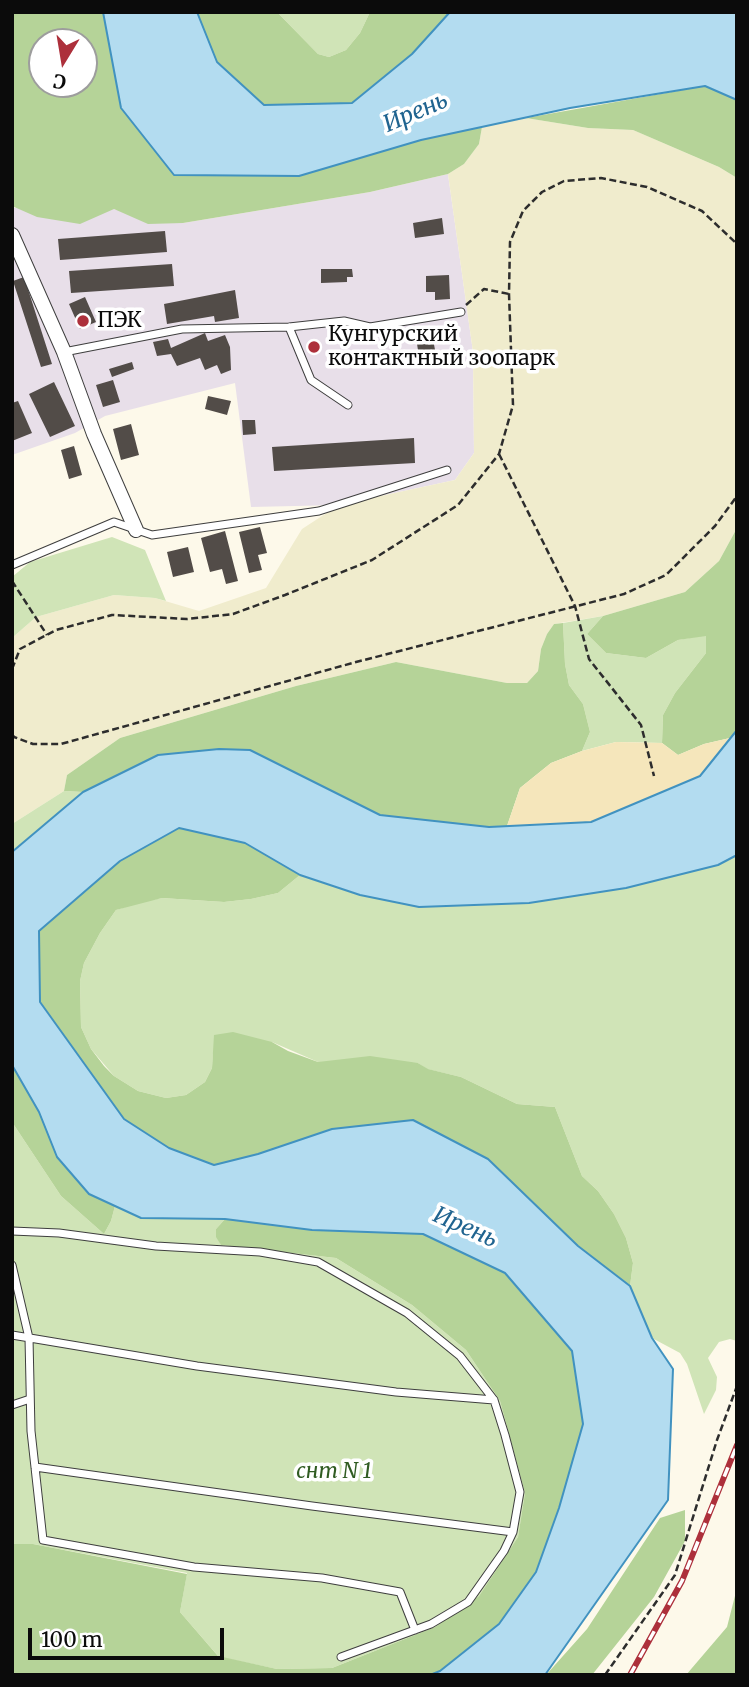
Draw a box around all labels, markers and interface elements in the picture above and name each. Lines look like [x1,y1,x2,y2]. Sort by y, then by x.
north arrow [28,28,98,98]
text: С [51,69,68,95]
water label: Ирень [380,87,452,139]
place label: ПЭК [97,308,142,334]
marker: ПЭК [75,313,91,329]
place label: Кунгурский контактный зоопарк [328,322,555,372]
marker: Кунгурский контактный зоопарк [306,339,322,355]
water label: Ирень [429,1202,501,1254]
park label: снт N 1 [296,1459,372,1485]
scale bar [32,1614,228,1658]
text: 100 m [41,1626,103,1653]

